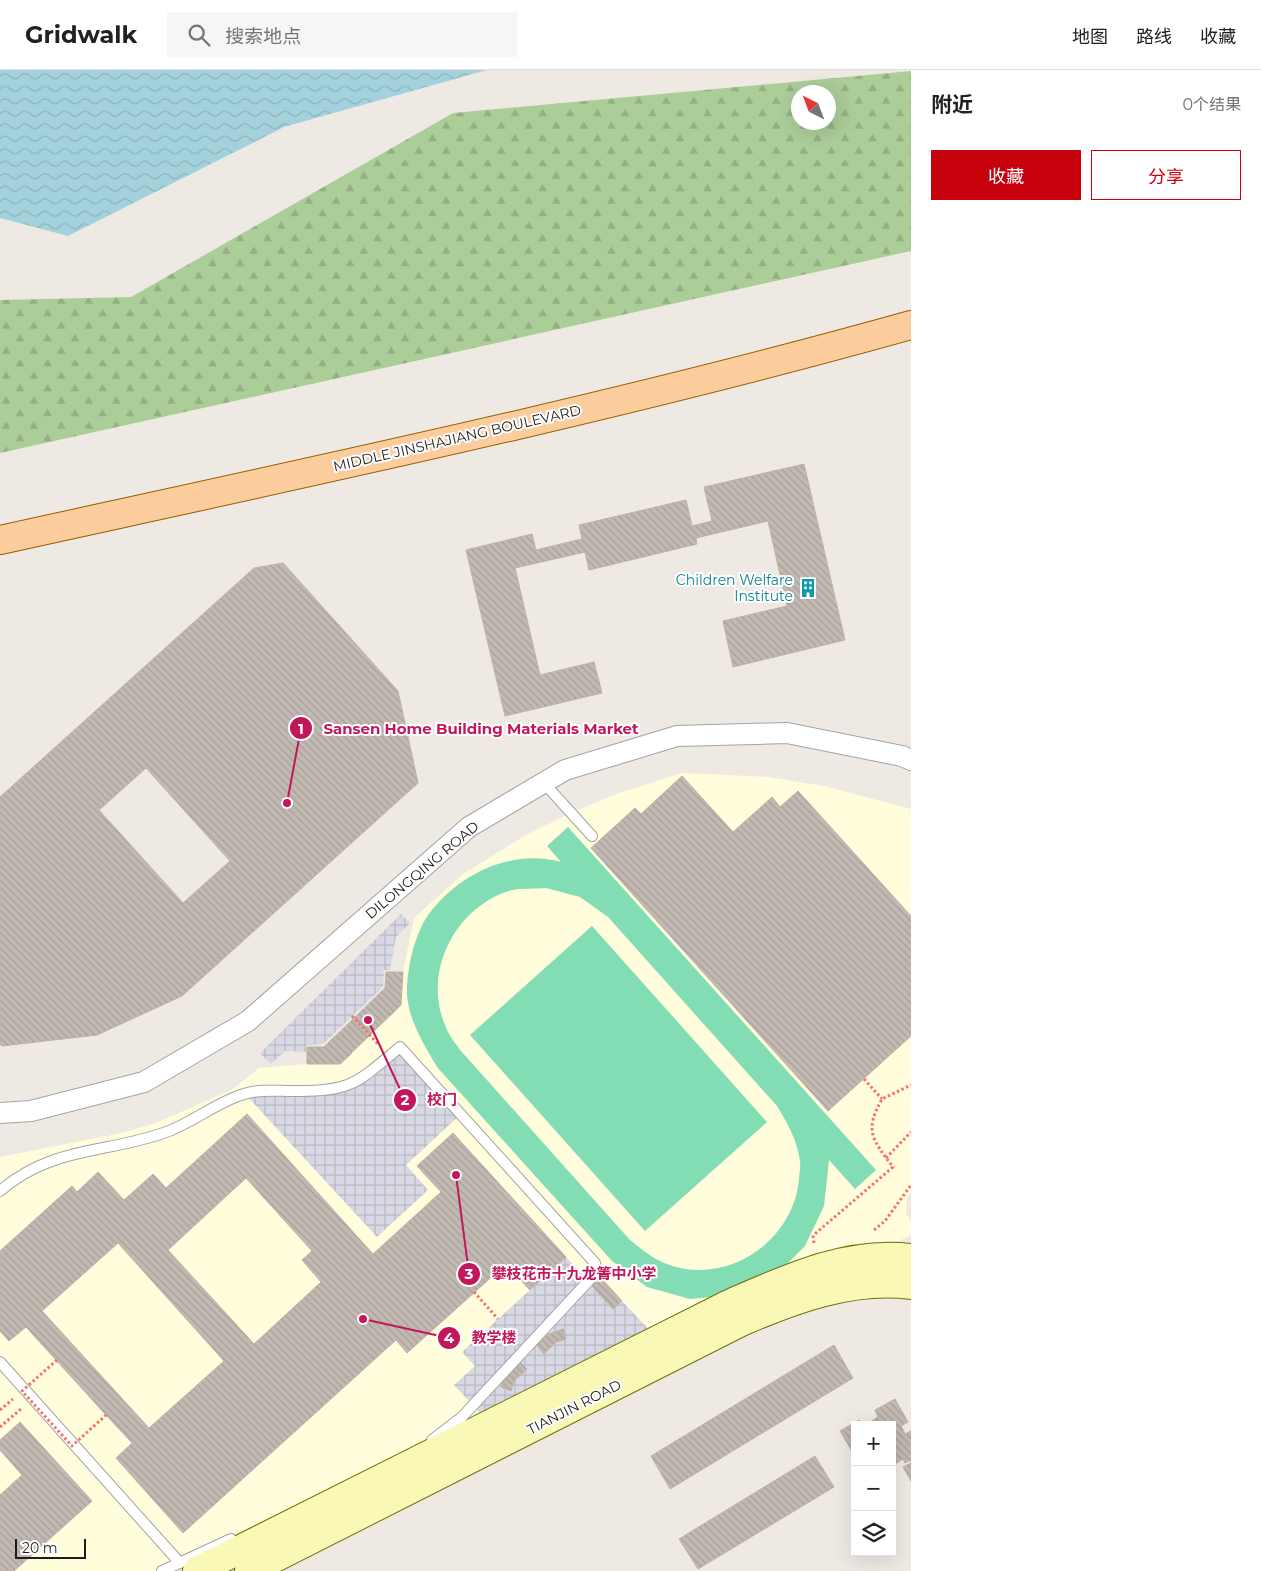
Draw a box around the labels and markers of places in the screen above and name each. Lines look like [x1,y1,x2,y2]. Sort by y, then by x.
place label: Children Welfare Institute [676,571,793,605]
building icon: Children Welfare Institute [797,577,819,599]
callout: Sansen Home Building Materials Market [289,713,649,743]
callout: 校门 [392,1085,467,1115]
callout: 攀枝花市十九龙箐中小学 [457,1259,667,1289]
callout: 教学楼 [436,1323,526,1353]

